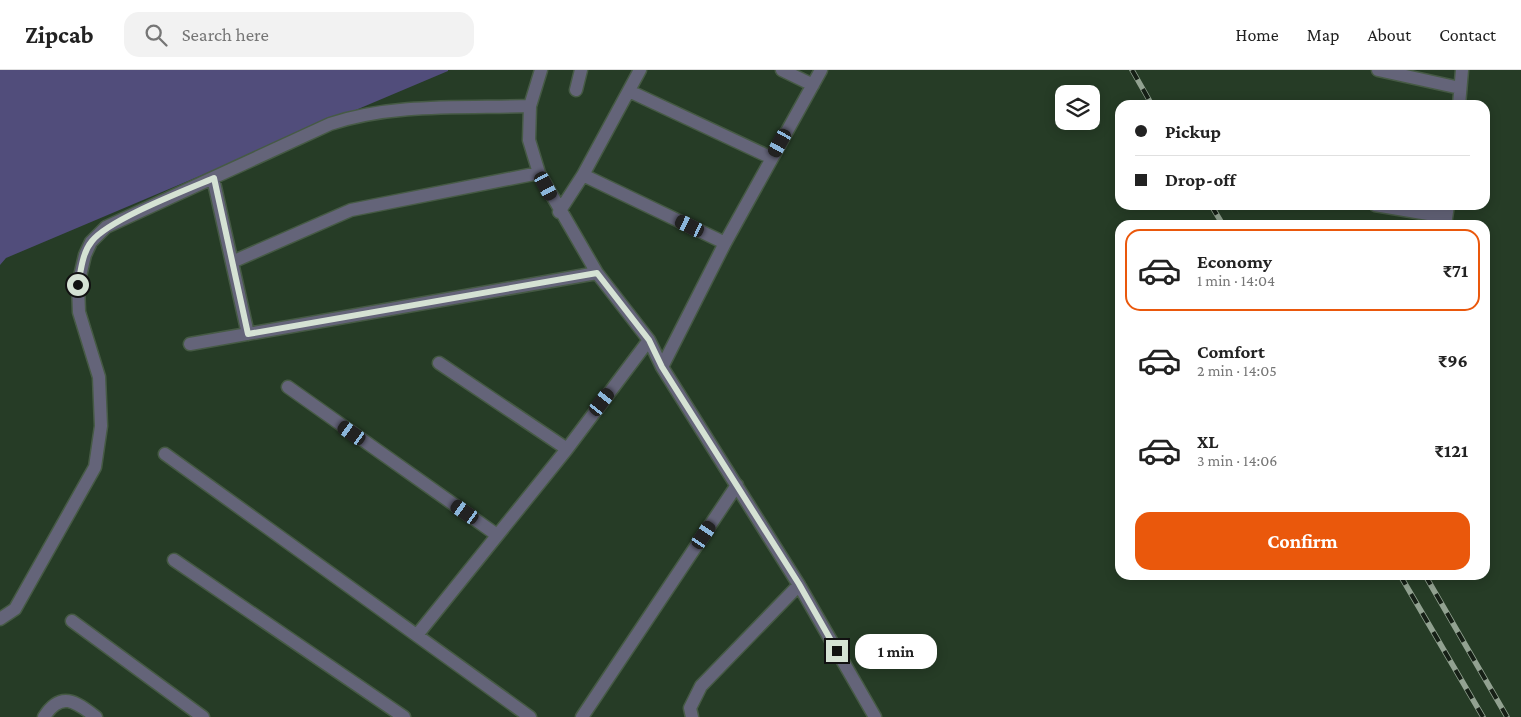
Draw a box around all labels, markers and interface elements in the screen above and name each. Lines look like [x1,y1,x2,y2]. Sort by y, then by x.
search box [124,12,474,57]
text: Zipcab [25,21,94,48]
icon: search [142,21,170,49]
text: Search here [182,24,269,45]
text: Home [1236,25,1279,45]
text: Map [1307,25,1339,45]
text: About [1367,25,1411,45]
text: Contact [1439,25,1496,45]
map controls [1055,85,1100,130]
button: layers [1055,85,1100,130]
text: Pickup [1165,121,1221,142]
car [766,126,793,160]
car [532,169,559,203]
text: Drop-off [1165,169,1236,190]
car [673,213,706,239]
icon: car [1137,248,1182,293]
text: Economy [1197,251,1272,272]
text: ₹71 [1442,260,1468,281]
text: 1 min · 14:04 [1197,272,1275,289]
route start [67,274,89,296]
icon: car [1137,338,1182,383]
text: Comfort [1197,341,1265,362]
text: ₹96 [1438,350,1468,371]
text: 2 min · 14:05 [1197,362,1277,379]
car [586,386,617,418]
car [335,418,368,448]
icon: car [1137,428,1182,473]
text: XL [1197,431,1219,452]
text: ₹121 [1434,440,1468,461]
text: 3 min · 14:06 [1197,452,1277,469]
car [448,497,481,527]
button: Confirm [1135,512,1470,570]
car [689,518,718,552]
callout: 1 min [854,634,937,668]
route end [826,640,848,662]
text: 1 min [878,643,914,660]

